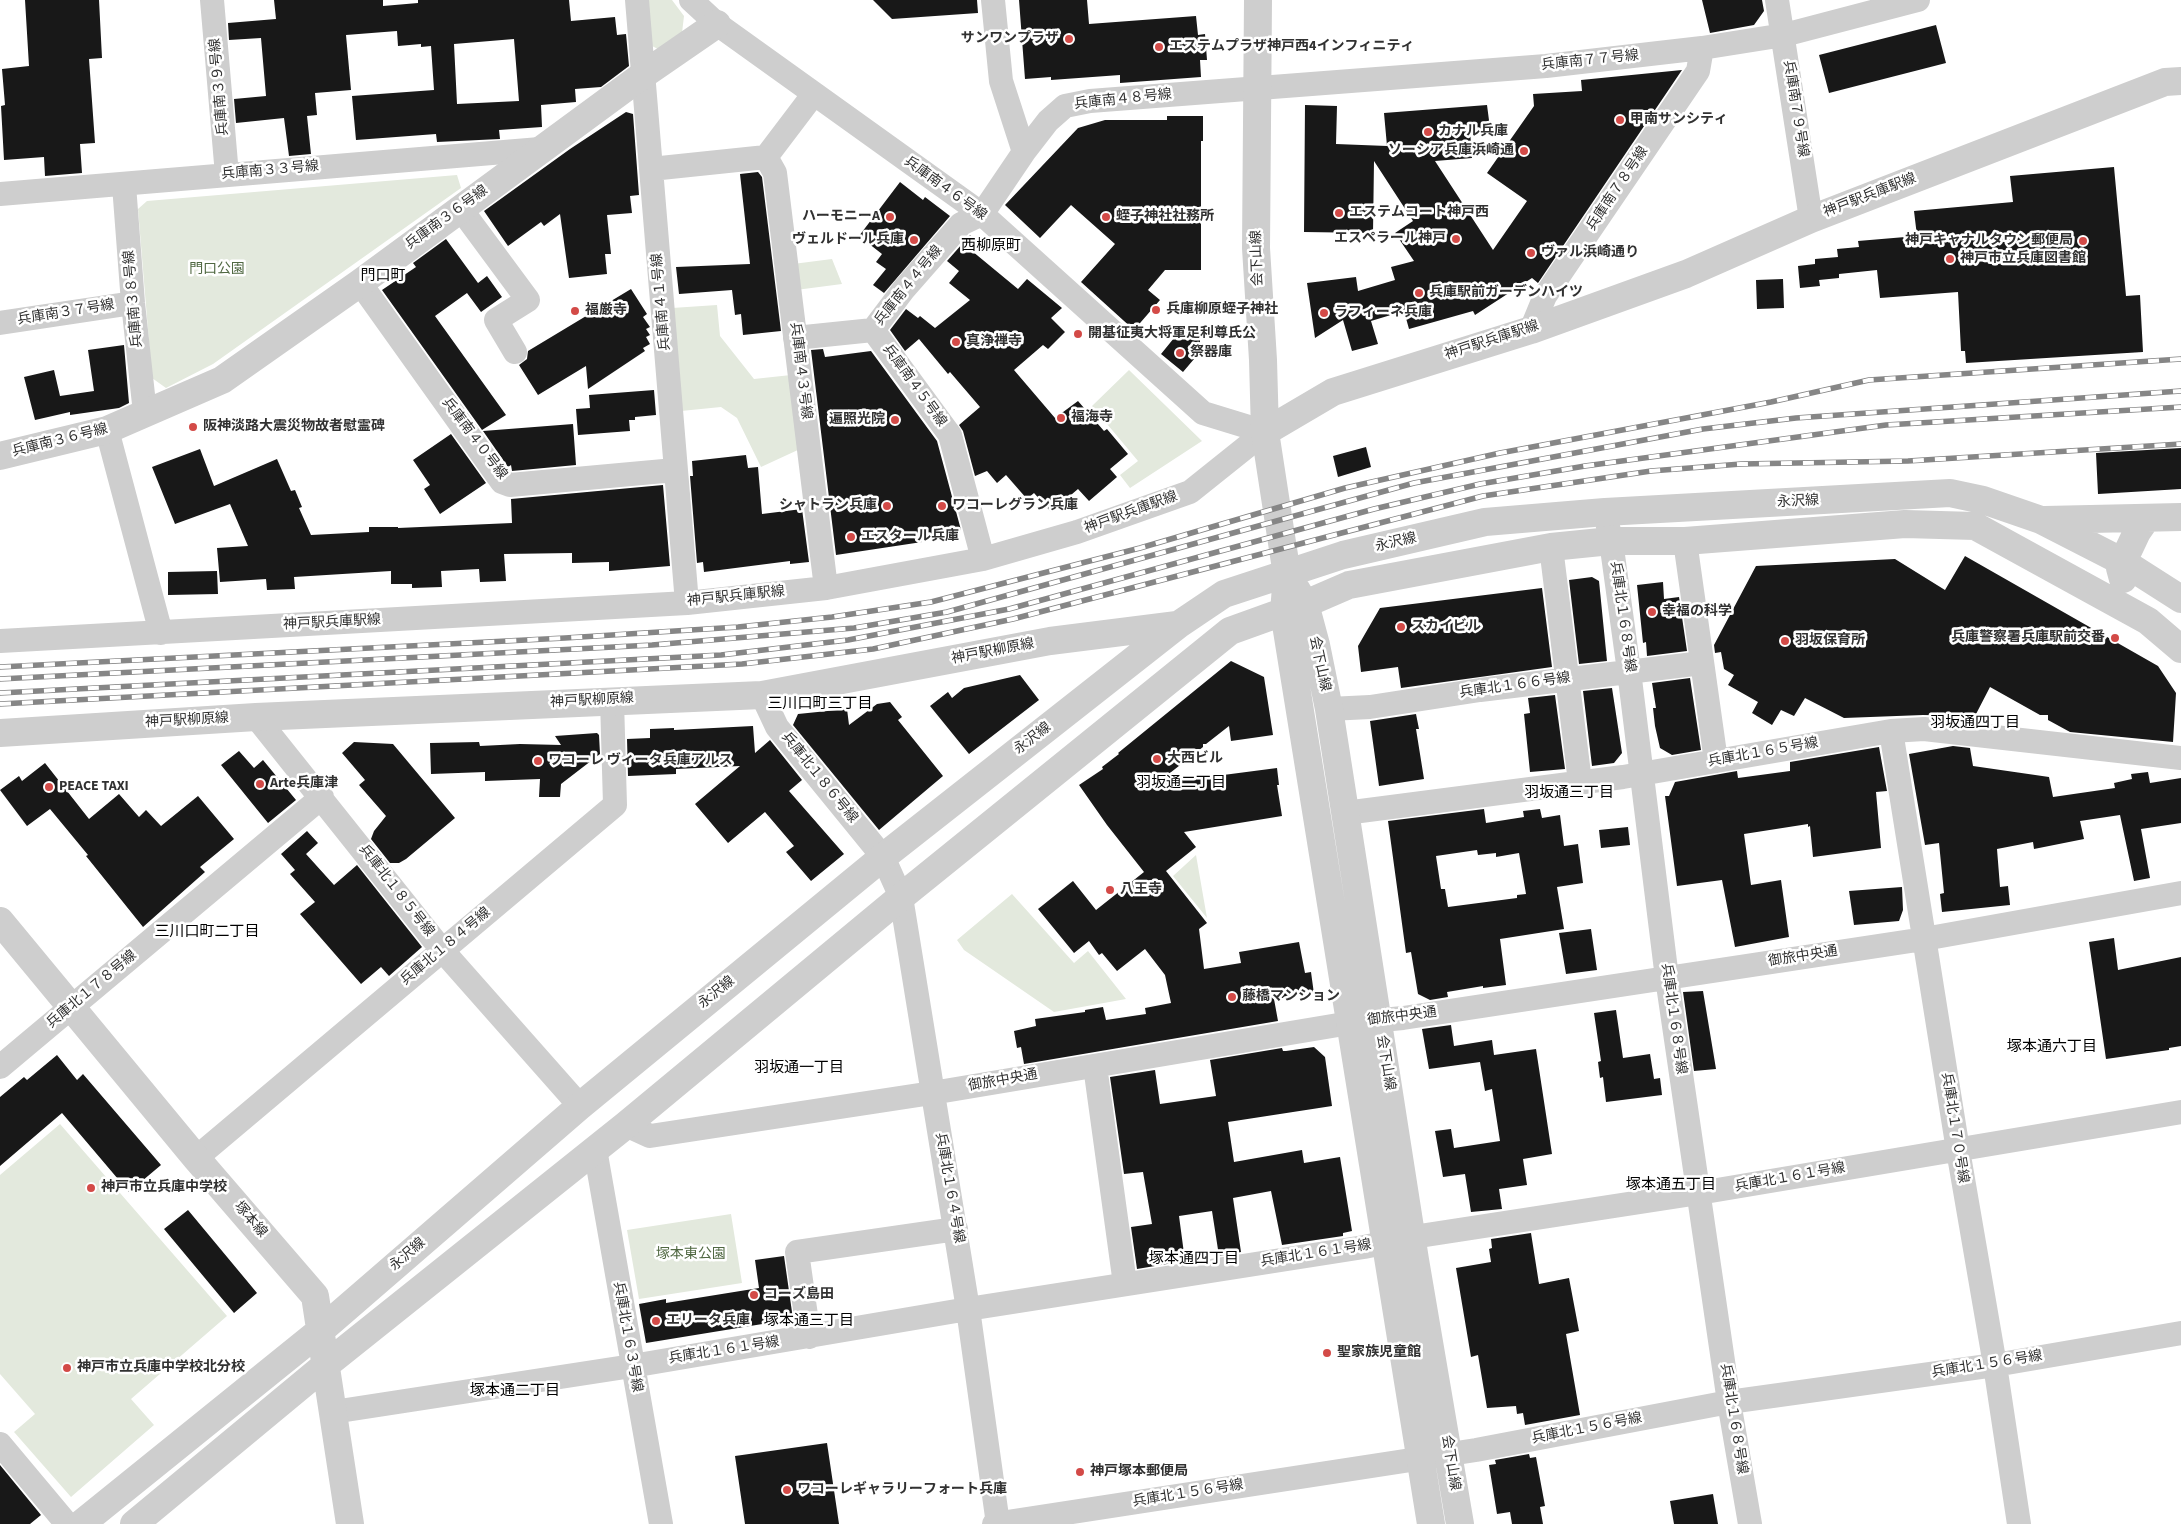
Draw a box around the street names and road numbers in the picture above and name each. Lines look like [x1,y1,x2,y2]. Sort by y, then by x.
street label: 兵庫南３９号線 [207,37,233,137]
street label: 兵庫南７７号線 [1540,48,1640,74]
street label: 兵庫南７９号線 [1779,59,1811,159]
street label: 兵庫南４８号線 [1073,87,1173,113]
street label: 兵庫南７８号線 [1584,144,1652,234]
street label: 兵庫南４６号線 [900,153,990,225]
street label: 兵庫南３３号線 [220,158,320,184]
street label: 神戸駅兵庫駅線 [1821,171,1919,221]
street label: 兵庫南３６号線 [402,182,492,254]
street label: 会下山線 [1249,230,1267,286]
street label: 兵庫南４４号線 [872,243,946,329]
street label: 兵庫南３８号線 [121,249,147,349]
street label: 兵庫南４１号線 [649,252,675,352]
street label: 兵庫南３７号線 [16,297,116,329]
street label: 神戸駅兵庫駅線 [1443,318,1541,364]
street label: 兵庫南４３号線 [786,321,814,421]
street label: 兵庫南４５号線 [878,341,950,431]
street label: 兵庫南４０号線 [438,395,510,483]
street label: 兵庫南３６号線 [10,421,110,461]
street label: 神戸駅兵庫駅線 [1082,488,1180,538]
street label: 永沢線 [1777,493,1819,511]
street label: 永沢線 [1374,530,1418,556]
street label: 兵庫北１６８号線 [1606,560,1638,674]
street label: 神戸駅兵庫駅線 [686,584,786,610]
street label: 神戸駅兵庫駅線 [283,612,381,634]
street label: 会下山線 [1305,635,1333,693]
street label: 神戸駅柳原線 [950,636,1036,668]
street label: 兵庫北１６６号線 [1458,670,1572,702]
street label: 神戸駅柳原線 [550,690,634,712]
street label: 神戸駅柳原線 [145,710,229,732]
street label: 永沢線 [1011,719,1055,759]
street label: 兵庫北１８６号線 [777,729,861,827]
street label: 兵庫北１６５号線 [1706,735,1820,771]
street label: 兵庫北１８５号線 [355,842,437,940]
street label: 兵庫北１８４号線 [398,905,494,989]
street label: 御旅中央通 [1767,943,1839,971]
street label: 兵庫北１７８号線 [44,948,140,1032]
street label: 兵庫北１６８号線 [1657,962,1689,1076]
street label: 永沢線 [695,973,739,1013]
street label: 御旅中央通 [1366,1004,1438,1030]
street label: 会下山線 [1372,1034,1398,1092]
street label: 御旅中央通 [967,1067,1039,1095]
street label: 兵庫北１７０号線 [1937,1071,1971,1185]
street label: 兵庫北１６４号線 [931,1131,967,1245]
street label: 兵庫北１６１号線 [1733,1160,1847,1196]
street label: 塚本線 [230,1199,270,1241]
street label: 永沢線 [387,1235,429,1275]
street label: 兵庫北１６１号線 [1259,1237,1373,1271]
street label: 兵庫北１６３号線 [609,1280,645,1394]
street label: 兵庫北１６１号線 [667,1334,781,1368]
street label: 兵庫北１５６号線 [1930,1348,2044,1382]
street label: 兵庫北１６８号線 [1716,1362,1750,1476]
street label: 兵庫北１５６号線 [1530,1410,1644,1448]
street label: 会下山線 [1437,1434,1463,1492]
street label: 兵庫北１５６号線 [1131,1477,1245,1511]

